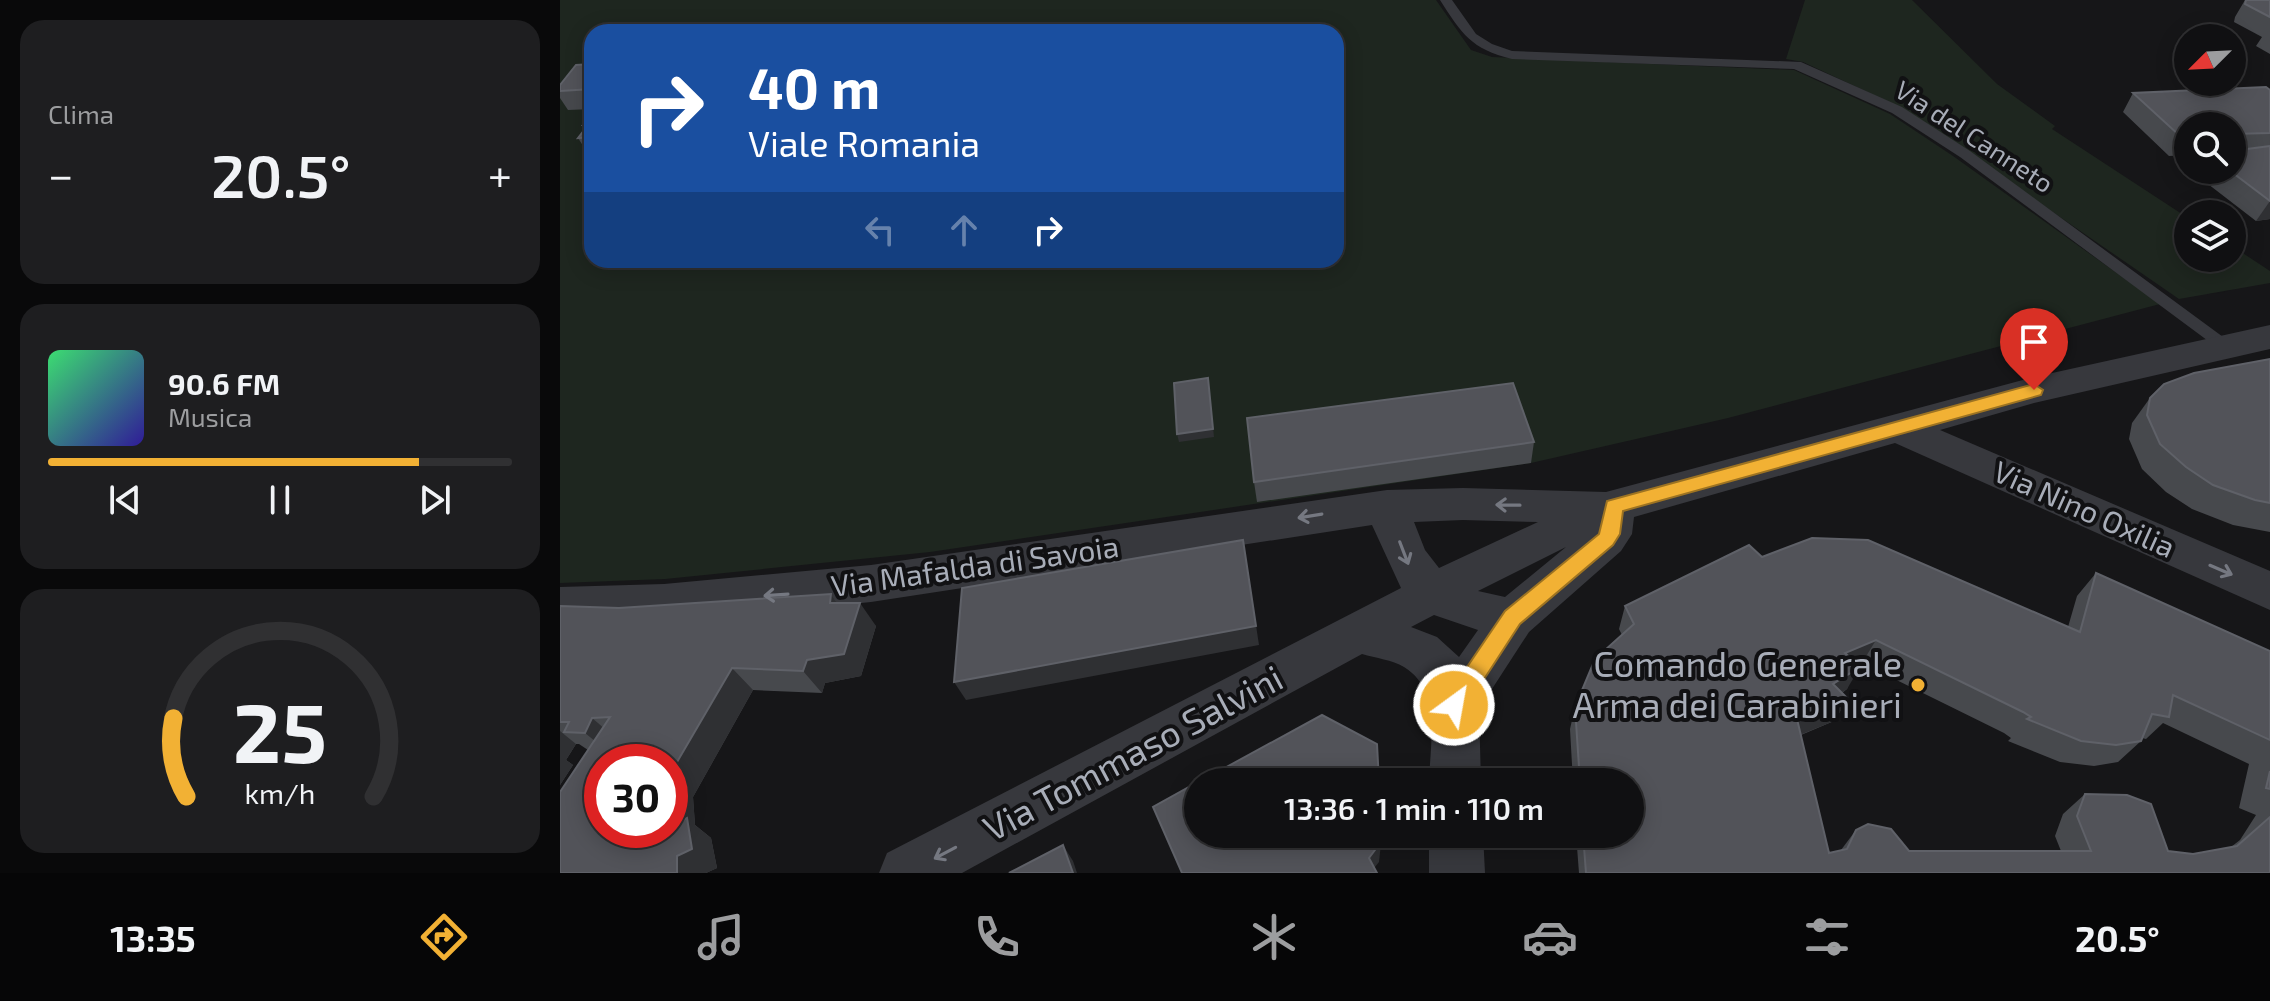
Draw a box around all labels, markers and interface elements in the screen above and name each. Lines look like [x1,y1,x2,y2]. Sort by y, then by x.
north arrow [2174,24,2246,96]
map controls [2174,24,2246,272]
text: 40 m [748,53,880,120]
icon: right [616,56,720,160]
street label: Via del Canneto [1890,73,2060,198]
text: Clima [48,98,114,129]
button: search [2174,112,2246,184]
text: Viale Romania [748,121,980,164]
text: 20.5° [211,138,351,210]
text: − [48,147,74,200]
text: + [488,147,512,200]
button: layers [2174,200,2246,272]
icon: left [858,208,902,252]
icon: ahead [942,208,986,252]
icon: right [1026,208,1070,252]
pin [2000,308,2068,390]
icon: arrive [2012,320,2056,364]
text: 90.6 FM [168,365,280,401]
text: Musica [168,401,252,432]
street label: Via Nino Oxilia [1989,452,2181,564]
icon: previous [103,478,147,522]
icon: pause [258,478,302,522]
icon: next [413,478,457,522]
one-way arrow [1495,497,1522,512]
one-way arrow [1298,509,1323,524]
street label: Via Mafalda di Savoia [829,527,1121,603]
one-way arrow [1398,540,1412,565]
one-way arrow [2208,564,2233,579]
one-way arrow [763,588,790,603]
place label: Comando Generale Arma dei Carabinieri [1572,641,1902,725]
street label: Via Tommaso Salvini [975,655,1289,849]
position arrow [1412,663,1496,747]
marker: Comando Generale Arma dei Carabinieri [1909,676,1927,694]
text: 25 [233,679,327,779]
speed limit sign: 30 [584,744,688,848]
text: km/h [245,775,315,810]
text: 13:36 · 1 min · 110 m [1284,790,1544,826]
one-way arrow [933,846,957,862]
icon: directions [416,909,472,965]
icon: music [693,909,749,965]
icon: phone [969,909,1025,965]
icon: climate [1246,909,1302,965]
icon: car [1522,909,1578,965]
icon: filters [1799,909,1855,965]
text: 13:35 [110,916,196,959]
text: 20.5° [2075,916,2160,959]

